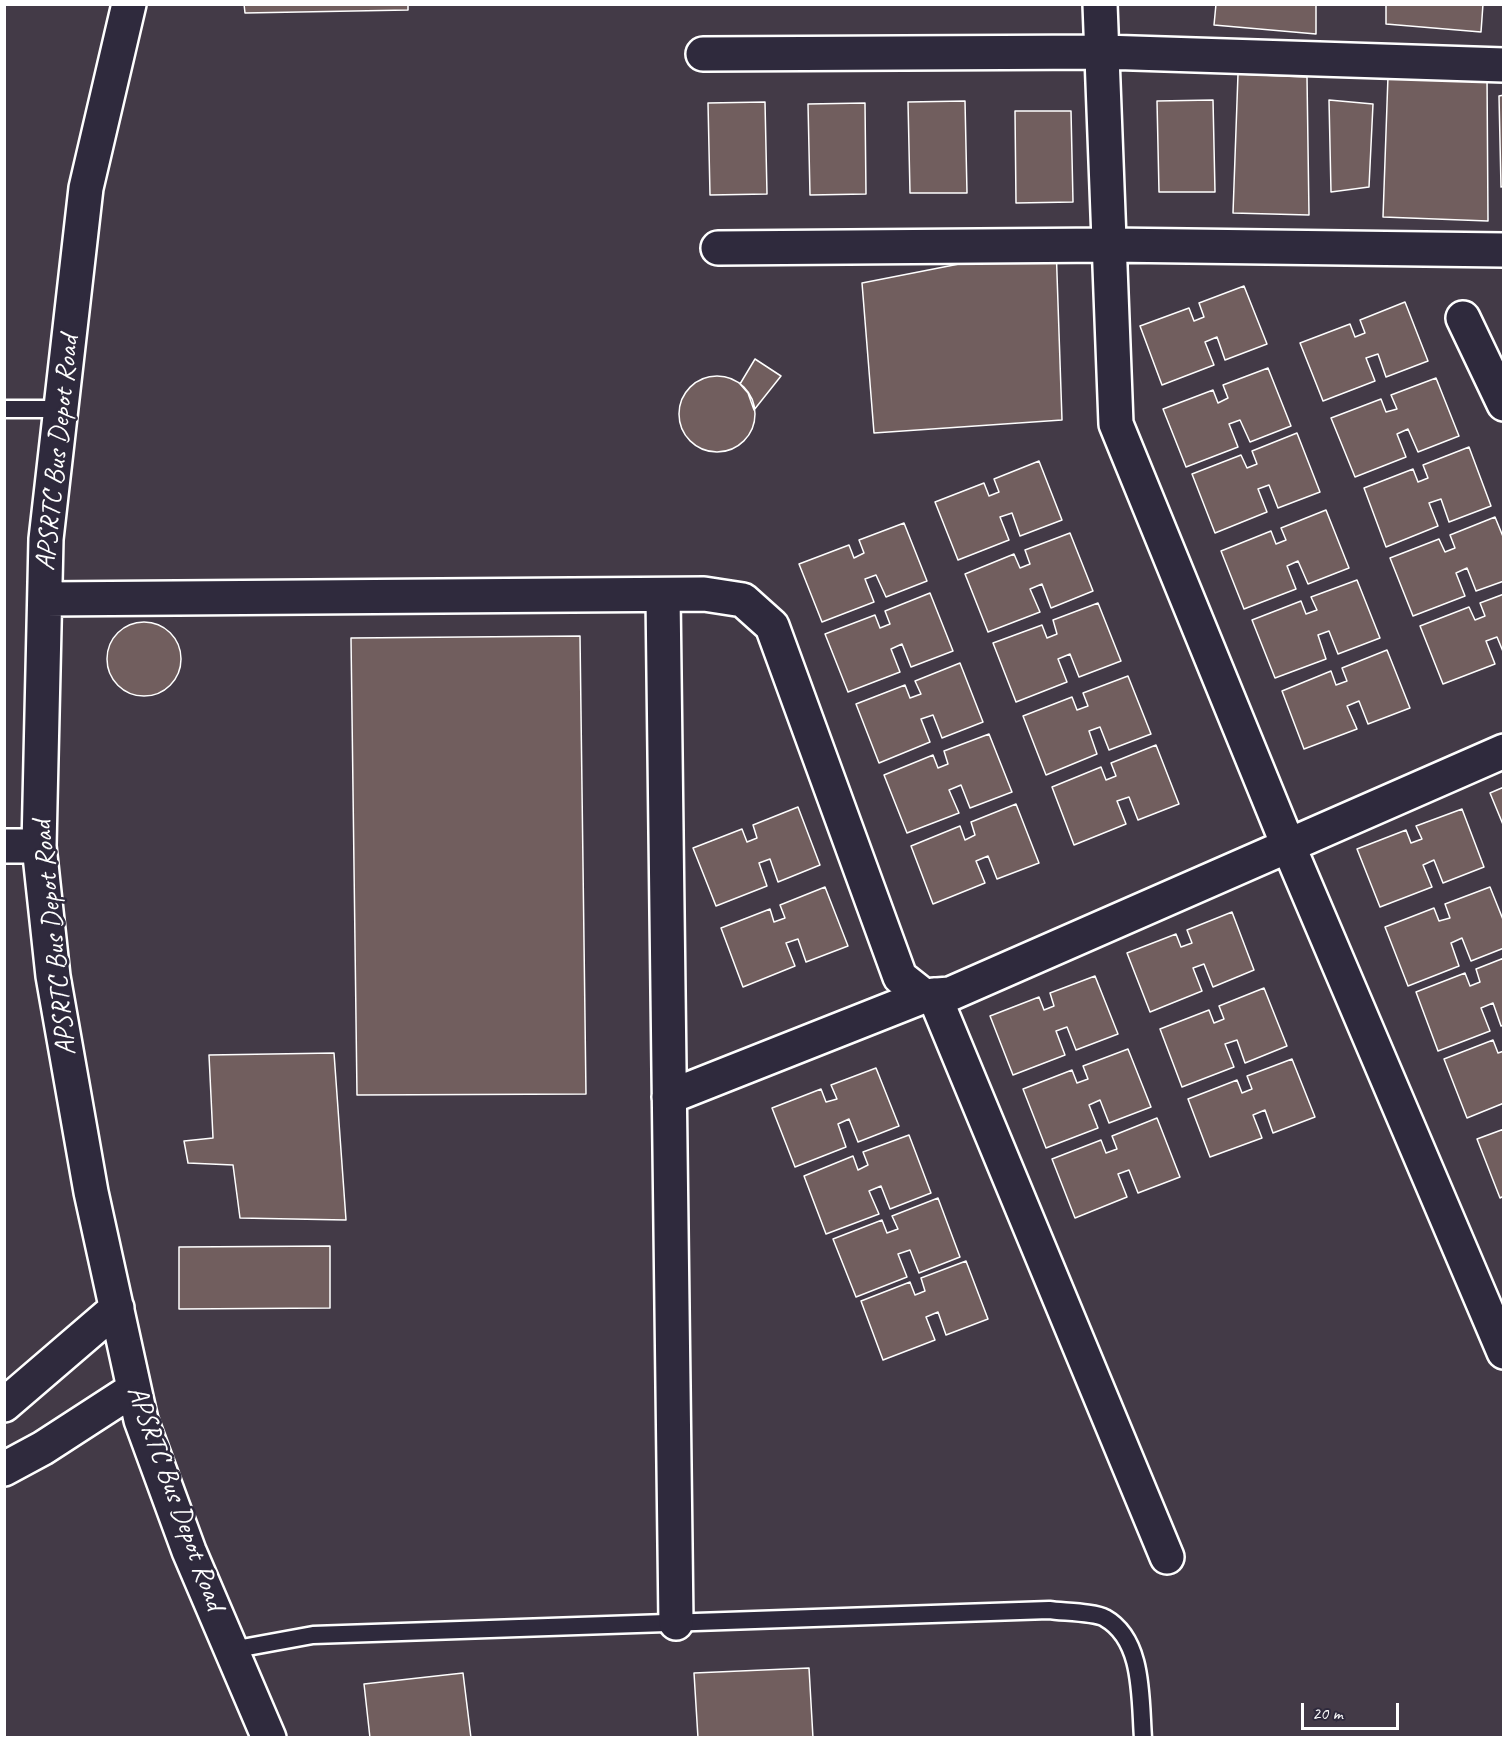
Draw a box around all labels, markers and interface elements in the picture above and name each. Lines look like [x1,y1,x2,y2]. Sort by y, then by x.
street label: APSRTC Bus Depot Road [29,334,87,572]
street label: APSRTC Bus Depot Road [26,819,84,1057]
street label: APSRTC Bus Depot Road [119,1381,231,1615]
scale bar [1304,1691,1402,1729]
text: 20 m [1312,1702,1343,1724]

